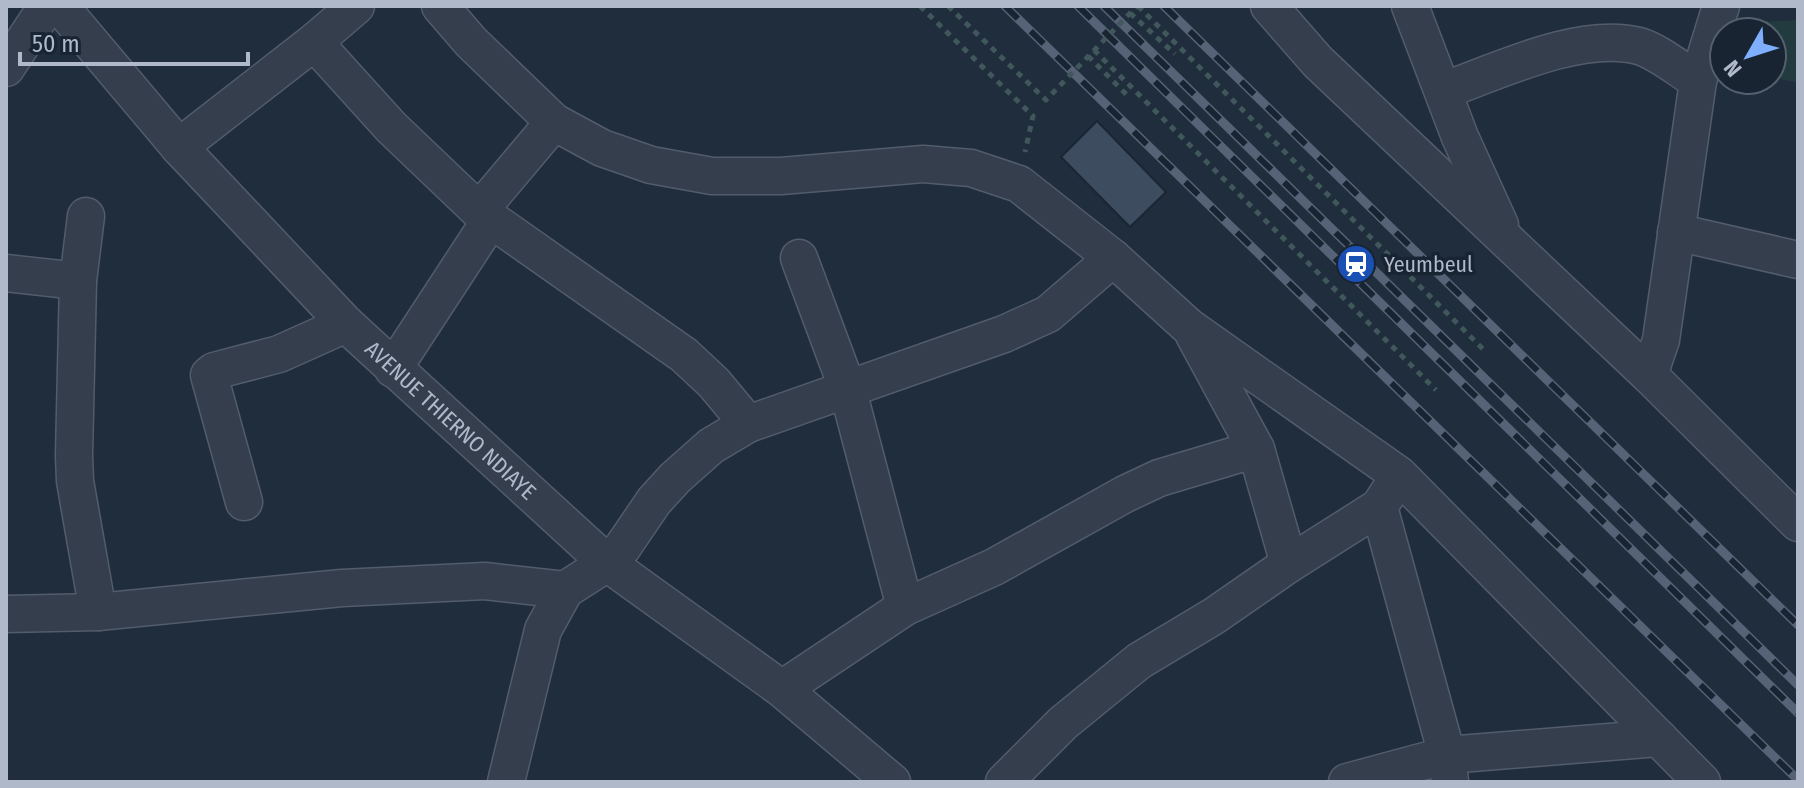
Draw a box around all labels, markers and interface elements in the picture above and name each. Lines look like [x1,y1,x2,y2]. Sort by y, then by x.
scale bar [20,16,248,66]
north arrow [1708,16,1788,96]
text: 50 m [32,30,80,58]
text: N [1718,55,1747,82]
station icon: Yeumbeul [1335,243,1377,285]
place label: Yeumbeul [1384,251,1473,278]
street label: AVENUE THIERNO NDIAYE [360,335,542,505]

